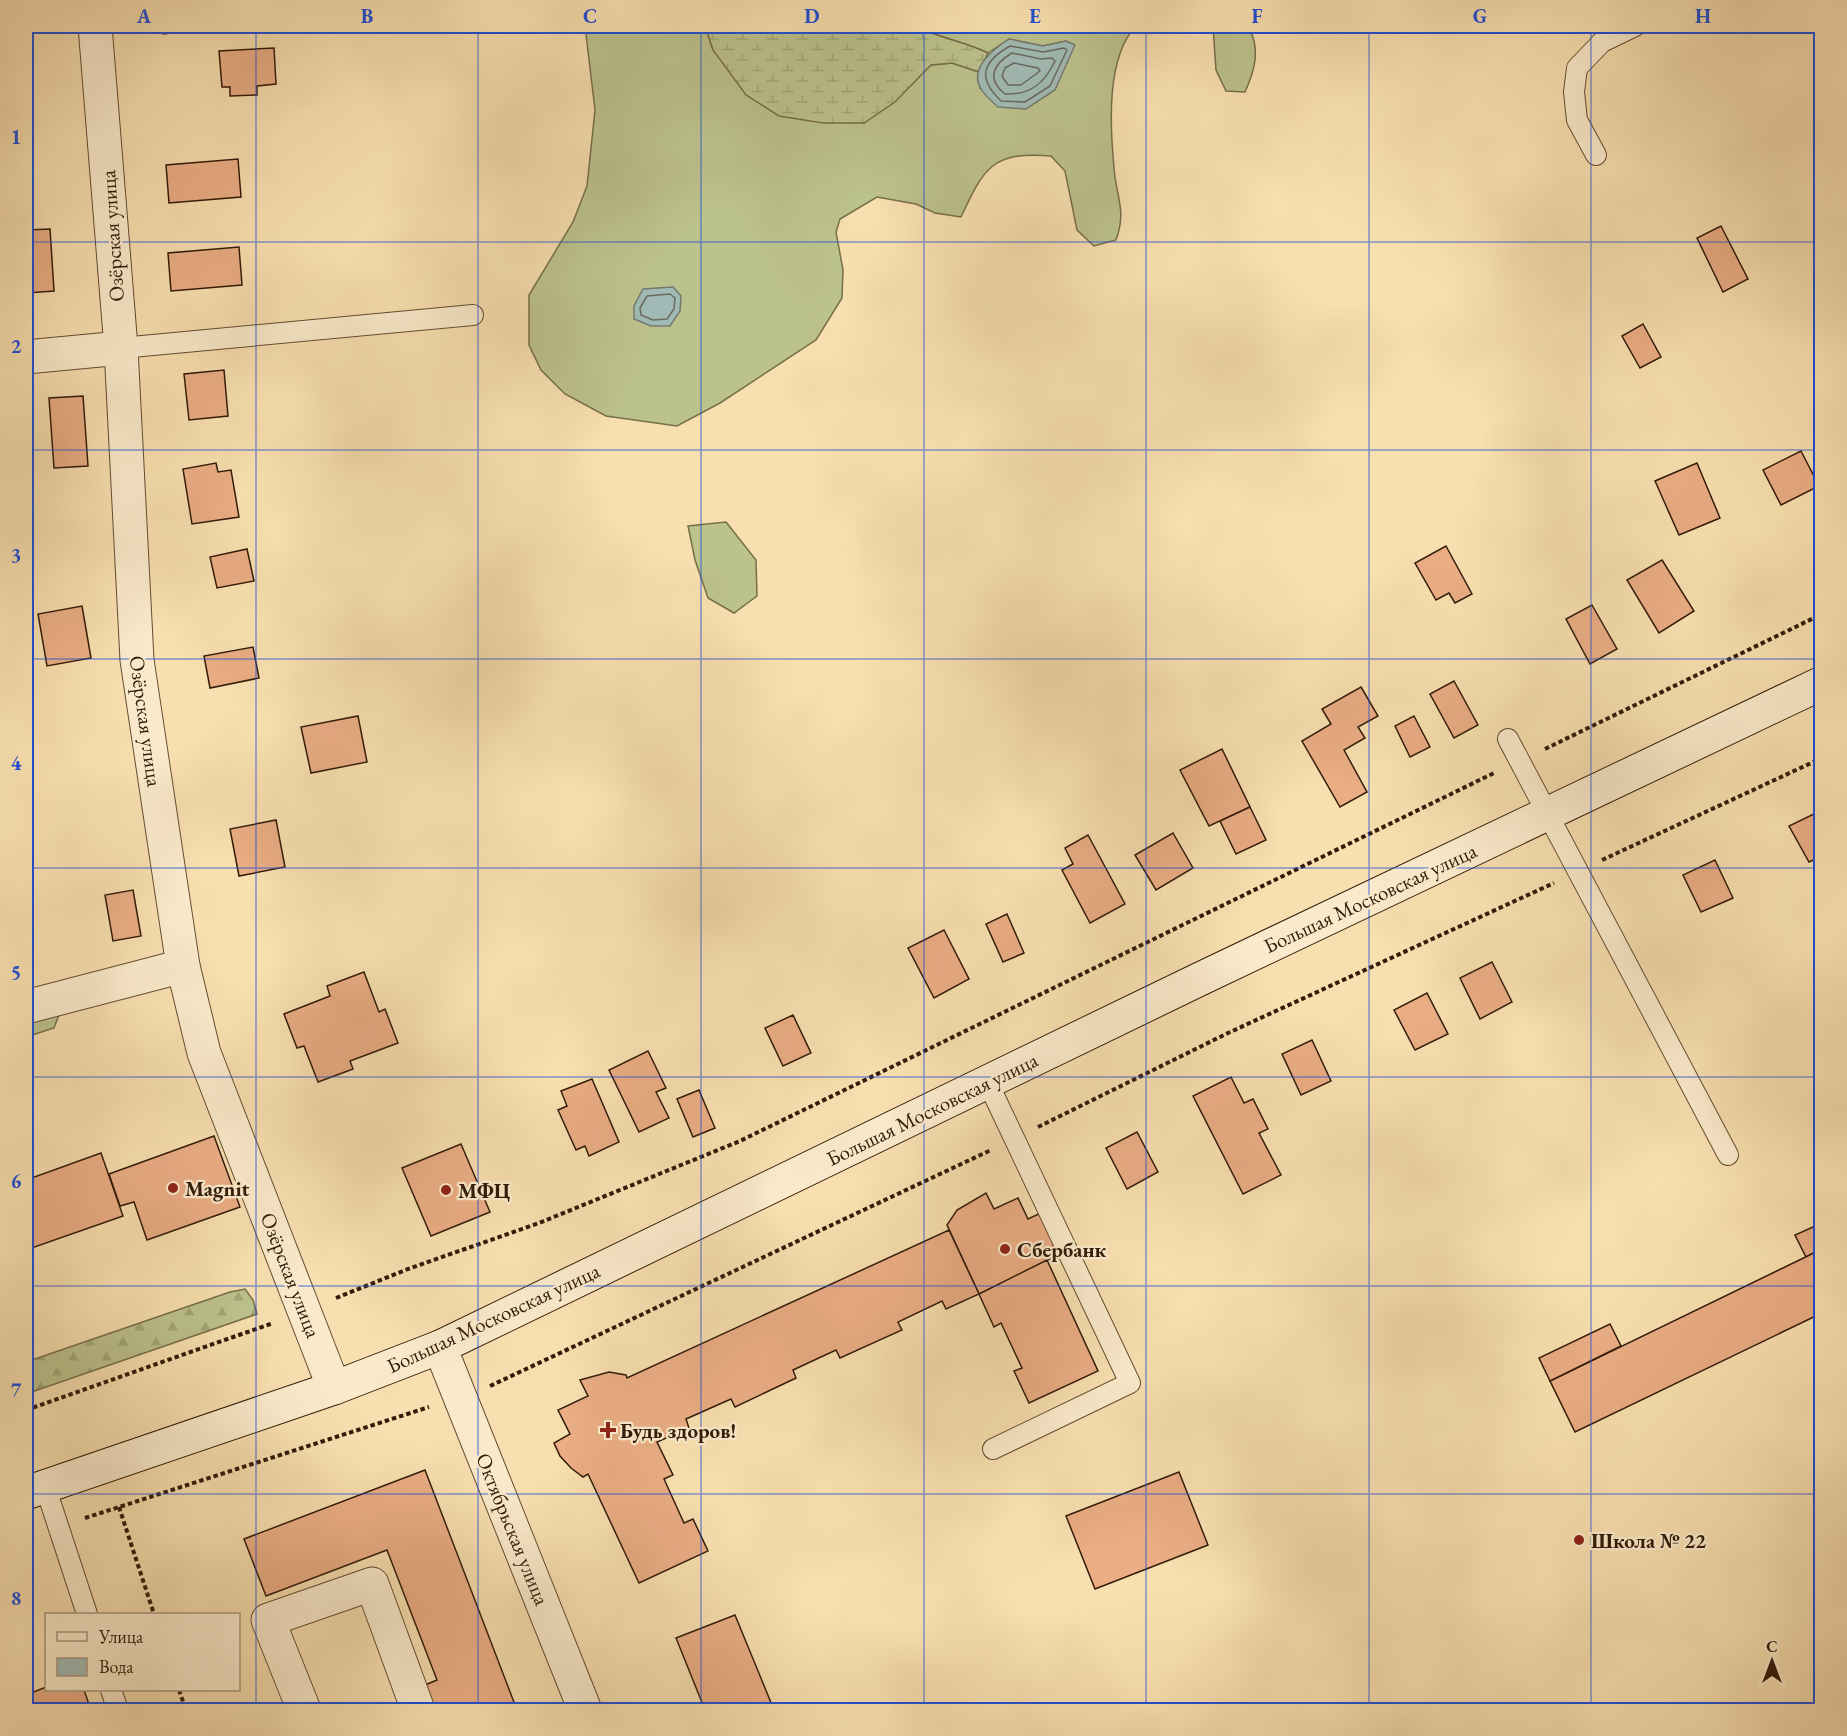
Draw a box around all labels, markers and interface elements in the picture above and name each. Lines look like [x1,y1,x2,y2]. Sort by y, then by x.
text: A [136,3,152,29]
text: B [361,3,373,29]
text: C [583,3,597,29]
text: D [804,3,820,29]
text: E [1029,3,1041,29]
text: F [1252,3,1263,29]
text: G [1473,3,1487,29]
text: H [1695,3,1711,29]
text: 1 [11,124,21,150]
street label: Озёрская улица [94,169,130,303]
text: 2 [11,333,22,359]
text: 3 [11,542,21,568]
street label: Озёрская улица [123,654,169,789]
text: 4 [11,750,22,776]
street label: Большая Московская улица [1259,836,1481,959]
text: 5 [11,959,21,985]
street label: Большая Московская улица [822,1046,1043,1172]
text: 6 [11,1168,22,1194]
place label: Magnit [185,1175,250,1202]
place label: МФЦ [458,1177,511,1204]
marker: Magnit [166,1181,180,1195]
marker: МФЦ [439,1183,453,1197]
street label: Озёрская улица [255,1209,327,1342]
place label: Сбербанк [1017,1236,1107,1263]
marker: Сбербанк [998,1242,1012,1256]
street label: Большая Московская улица [382,1256,604,1379]
text: 7 [11,1377,22,1403]
place label: Будь здоров! [620,1417,736,1444]
marker: Будь здоров! [601,1423,615,1437]
street label: Октябрьская улица [470,1449,556,1610]
place label: Школа № 22 [1591,1527,1706,1554]
marker: Школа № 22 [1572,1533,1586,1547]
text: 8 [11,1585,21,1611]
legend [45,1613,240,1691]
text: Улица [98,1625,144,1648]
north arrow [1742,1631,1802,1691]
text: С [1766,1636,1778,1657]
text: Вода [99,1655,134,1678]

